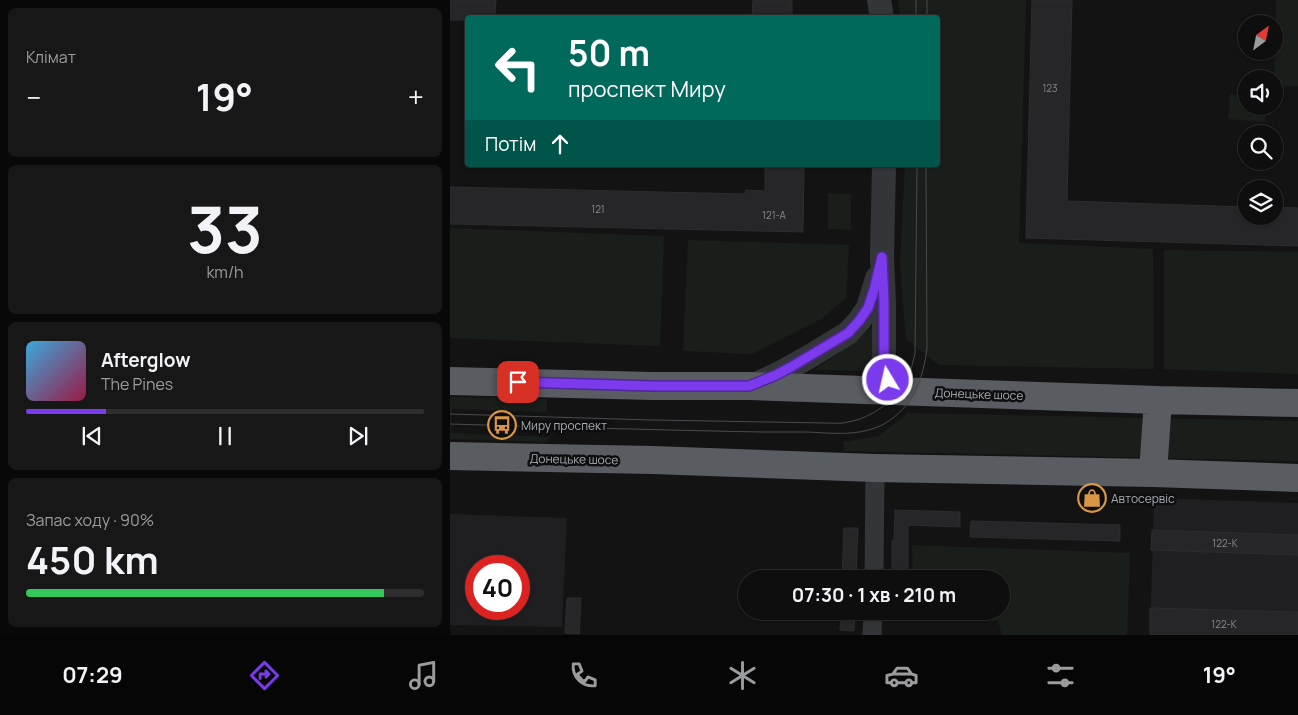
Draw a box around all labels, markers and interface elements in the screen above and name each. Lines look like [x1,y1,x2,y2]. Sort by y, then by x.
north arrow [1238,15,1282,60]
map controls [1238,15,1283,225]
text: 50 m [568,29,650,77]
icon: left [485,35,550,100]
text: Клімат [26,46,76,68]
text: 19° [196,70,253,122]
button: sound [1238,70,1283,115]
text: проспект Миру [568,74,726,104]
text: − [26,78,41,116]
text: + [408,78,424,116]
house number: 123 [1042,81,1058,95]
button: search [1238,125,1283,170]
icon: ahead [546,130,574,158]
text: Потім [485,131,536,157]
button: layers [1238,180,1283,225]
text: 33 [187,184,263,273]
house number: 121 [591,202,605,216]
house number: 121-А [762,208,787,222]
text: km/h [206,261,244,283]
text: Afterglow [101,347,190,373]
position arrow [861,353,913,405]
pin [497,361,539,403]
icon: arrive [504,368,532,396]
text: The Pines [101,373,173,395]
street label: Донецьке шосе [934,384,1024,404]
bus stop icon: Миру проспект [487,410,517,440]
place label: Миру проспект [521,417,607,434]
icon: previous [78,422,106,450]
icon: pause [211,422,239,450]
icon: next [344,422,372,450]
street label: Донецьке шосе [529,450,619,468]
shop icon: Автосервіс [1077,483,1107,513]
place label: Автосервіс [1111,490,1175,507]
text: Запас ходу · 90% [26,509,154,531]
text: 450 km [26,533,159,585]
house number: 122-К [1212,536,1238,550]
speed limit sign: 40 [465,555,530,620]
text: 07:30 · 1 хв · 210 m [792,582,956,608]
house number: 122-К [1211,617,1237,631]
icon: directions [247,658,282,693]
icon: music [406,658,441,693]
icon: phone [566,658,601,693]
icon: climate [725,658,760,693]
icon: car [884,658,919,693]
icon: filters [1043,658,1078,693]
text: 07:29 [62,660,123,690]
text: 19° [1203,660,1236,690]

